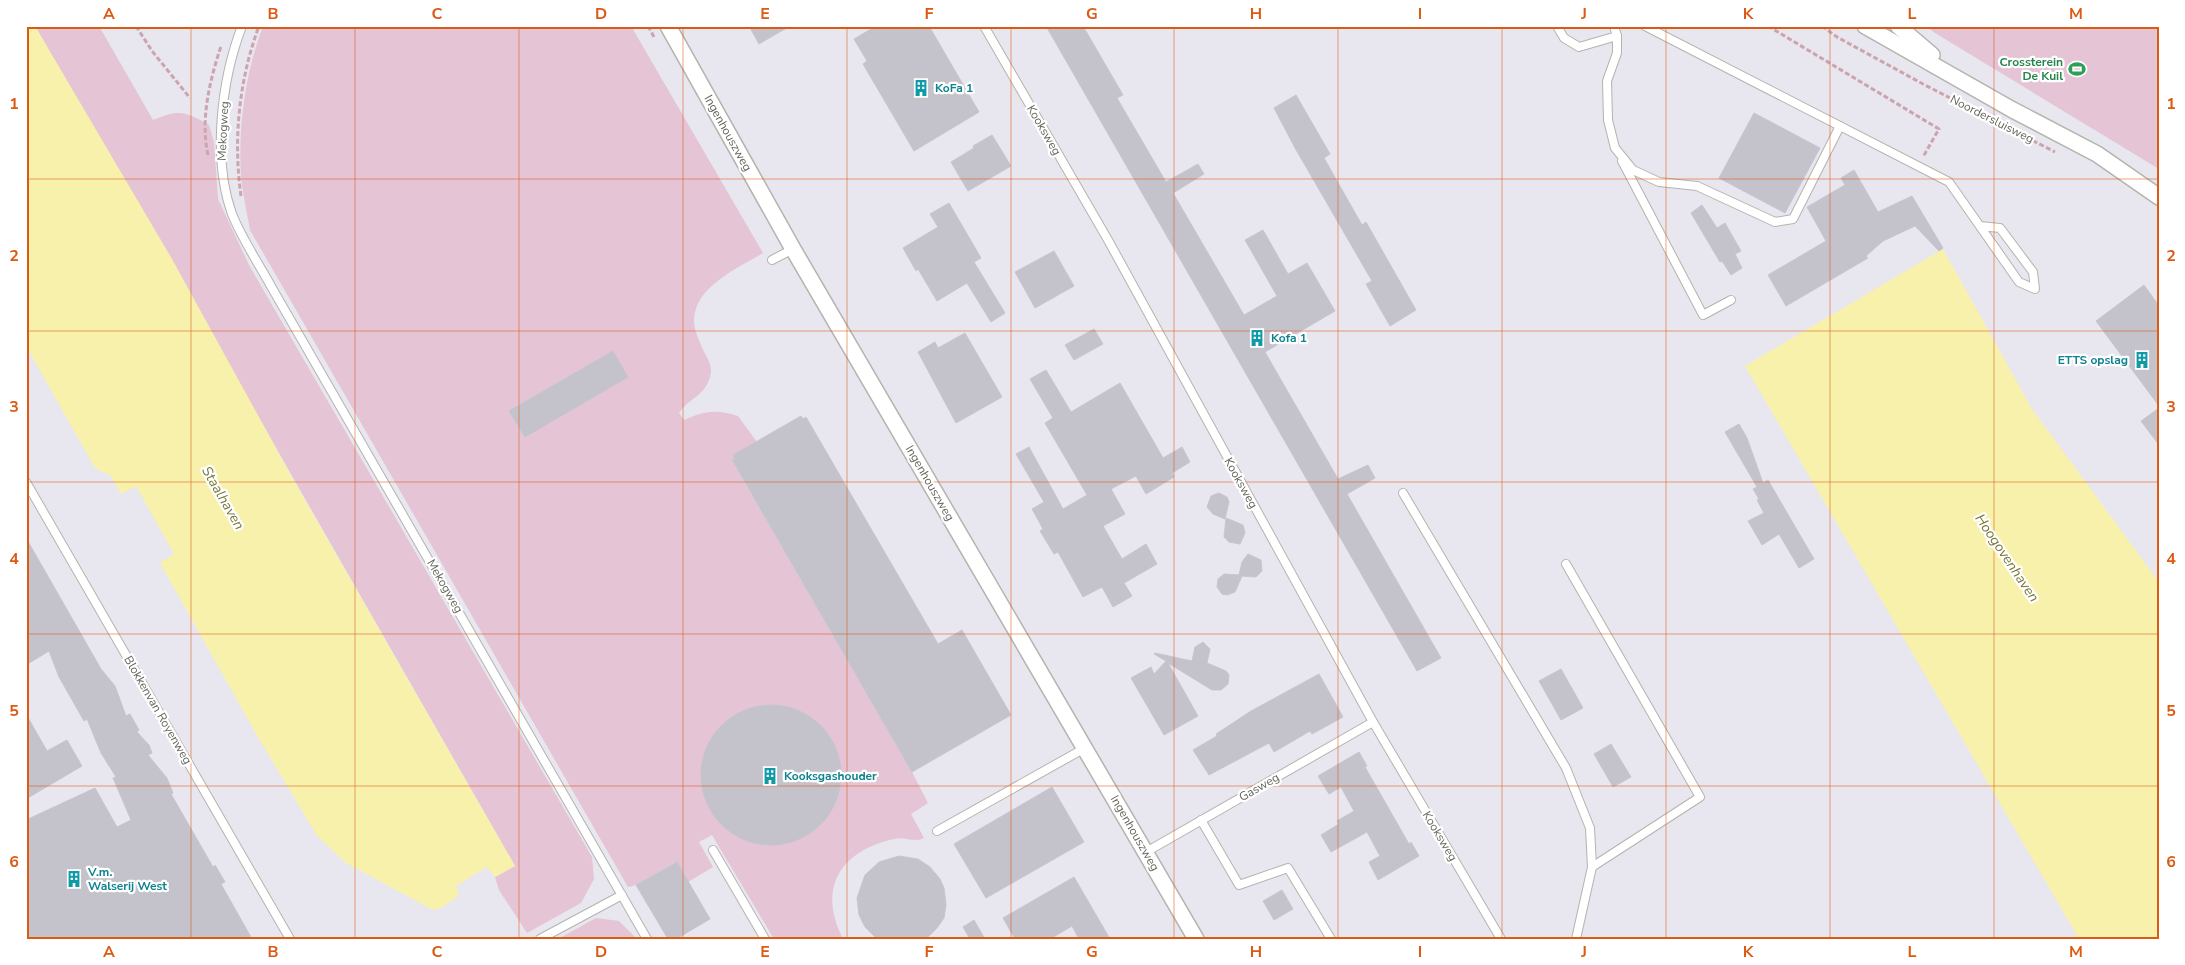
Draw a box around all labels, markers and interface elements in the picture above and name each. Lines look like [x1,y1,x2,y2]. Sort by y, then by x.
text: A [103,3,115,25]
text: B [267,3,279,25]
text: C [432,3,443,25]
text: D [595,3,607,25]
text: E [760,3,770,25]
text: F [925,3,934,25]
text: G [1086,3,1098,25]
text: H [1250,3,1262,25]
text: I [1418,3,1422,25]
text: J [1580,3,1587,25]
text: K [1743,3,1755,25]
text: L [1908,3,1917,25]
text: M [2069,3,2083,25]
place label: Crossterein De Kuil [1999,54,2063,84]
sports icon: Crossterein De Kuil [2067,59,2087,79]
building icon: KoFa 1 [911,78,931,98]
place label: KoFa 1 [935,80,973,96]
street label: Noordersluisweg [1947,91,2037,147]
street label: Ingenhouszweg [700,92,756,174]
text: 1 [9,93,19,115]
text: 1 [2166,93,2176,115]
street label: Mekogweg [213,101,233,161]
street label: Kooksweg [1023,102,1065,158]
text: 2 [9,245,19,267]
text: 2 [2166,245,2176,267]
building icon: Kofa 1 [1247,328,1267,348]
place label: Kofa 1 [1271,330,1307,346]
building icon: ETTS opslag [2132,350,2152,370]
place label: ETTS opslag [2058,352,2128,368]
text: 3 [9,396,19,418]
text: 3 [2166,396,2176,418]
street label: Ingenhouszweg [902,442,958,524]
street label: Kooksweg [1221,455,1261,511]
water label: Staalhaven [197,463,249,533]
water label: Hoogovenhaven [1970,510,2044,606]
text: 4 [9,548,19,570]
text: 4 [2166,548,2176,570]
street label: Mekogweg [423,556,467,616]
street label: Blokkenvan Royenweg [120,653,196,767]
text: 5 [9,700,19,722]
text: 5 [2166,700,2176,722]
building icon: Kooksgashouder [760,766,780,786]
place label: Kooksgashouder [784,768,877,784]
street label: Gasweg [1236,769,1282,805]
street label: Ingenhouszweg [1107,792,1163,874]
street label: Kooksweg [1419,808,1461,864]
text: 6 [9,851,19,873]
text: 6 [2166,851,2176,873]
place label: V.m. Walserij West [87,864,167,894]
building icon: V.m. Walserij West [64,869,84,889]
text: A [103,941,115,963]
text: B [267,941,279,963]
text: C [432,941,443,963]
text: D [595,941,607,963]
text: E [760,941,770,963]
text: F [925,941,934,963]
text: G [1086,941,1098,963]
text: H [1250,941,1262,963]
text: I [1418,941,1422,963]
text: J [1580,941,1587,963]
text: K [1743,941,1755,963]
text: L [1908,941,1917,963]
text: M [2069,941,2083,963]

